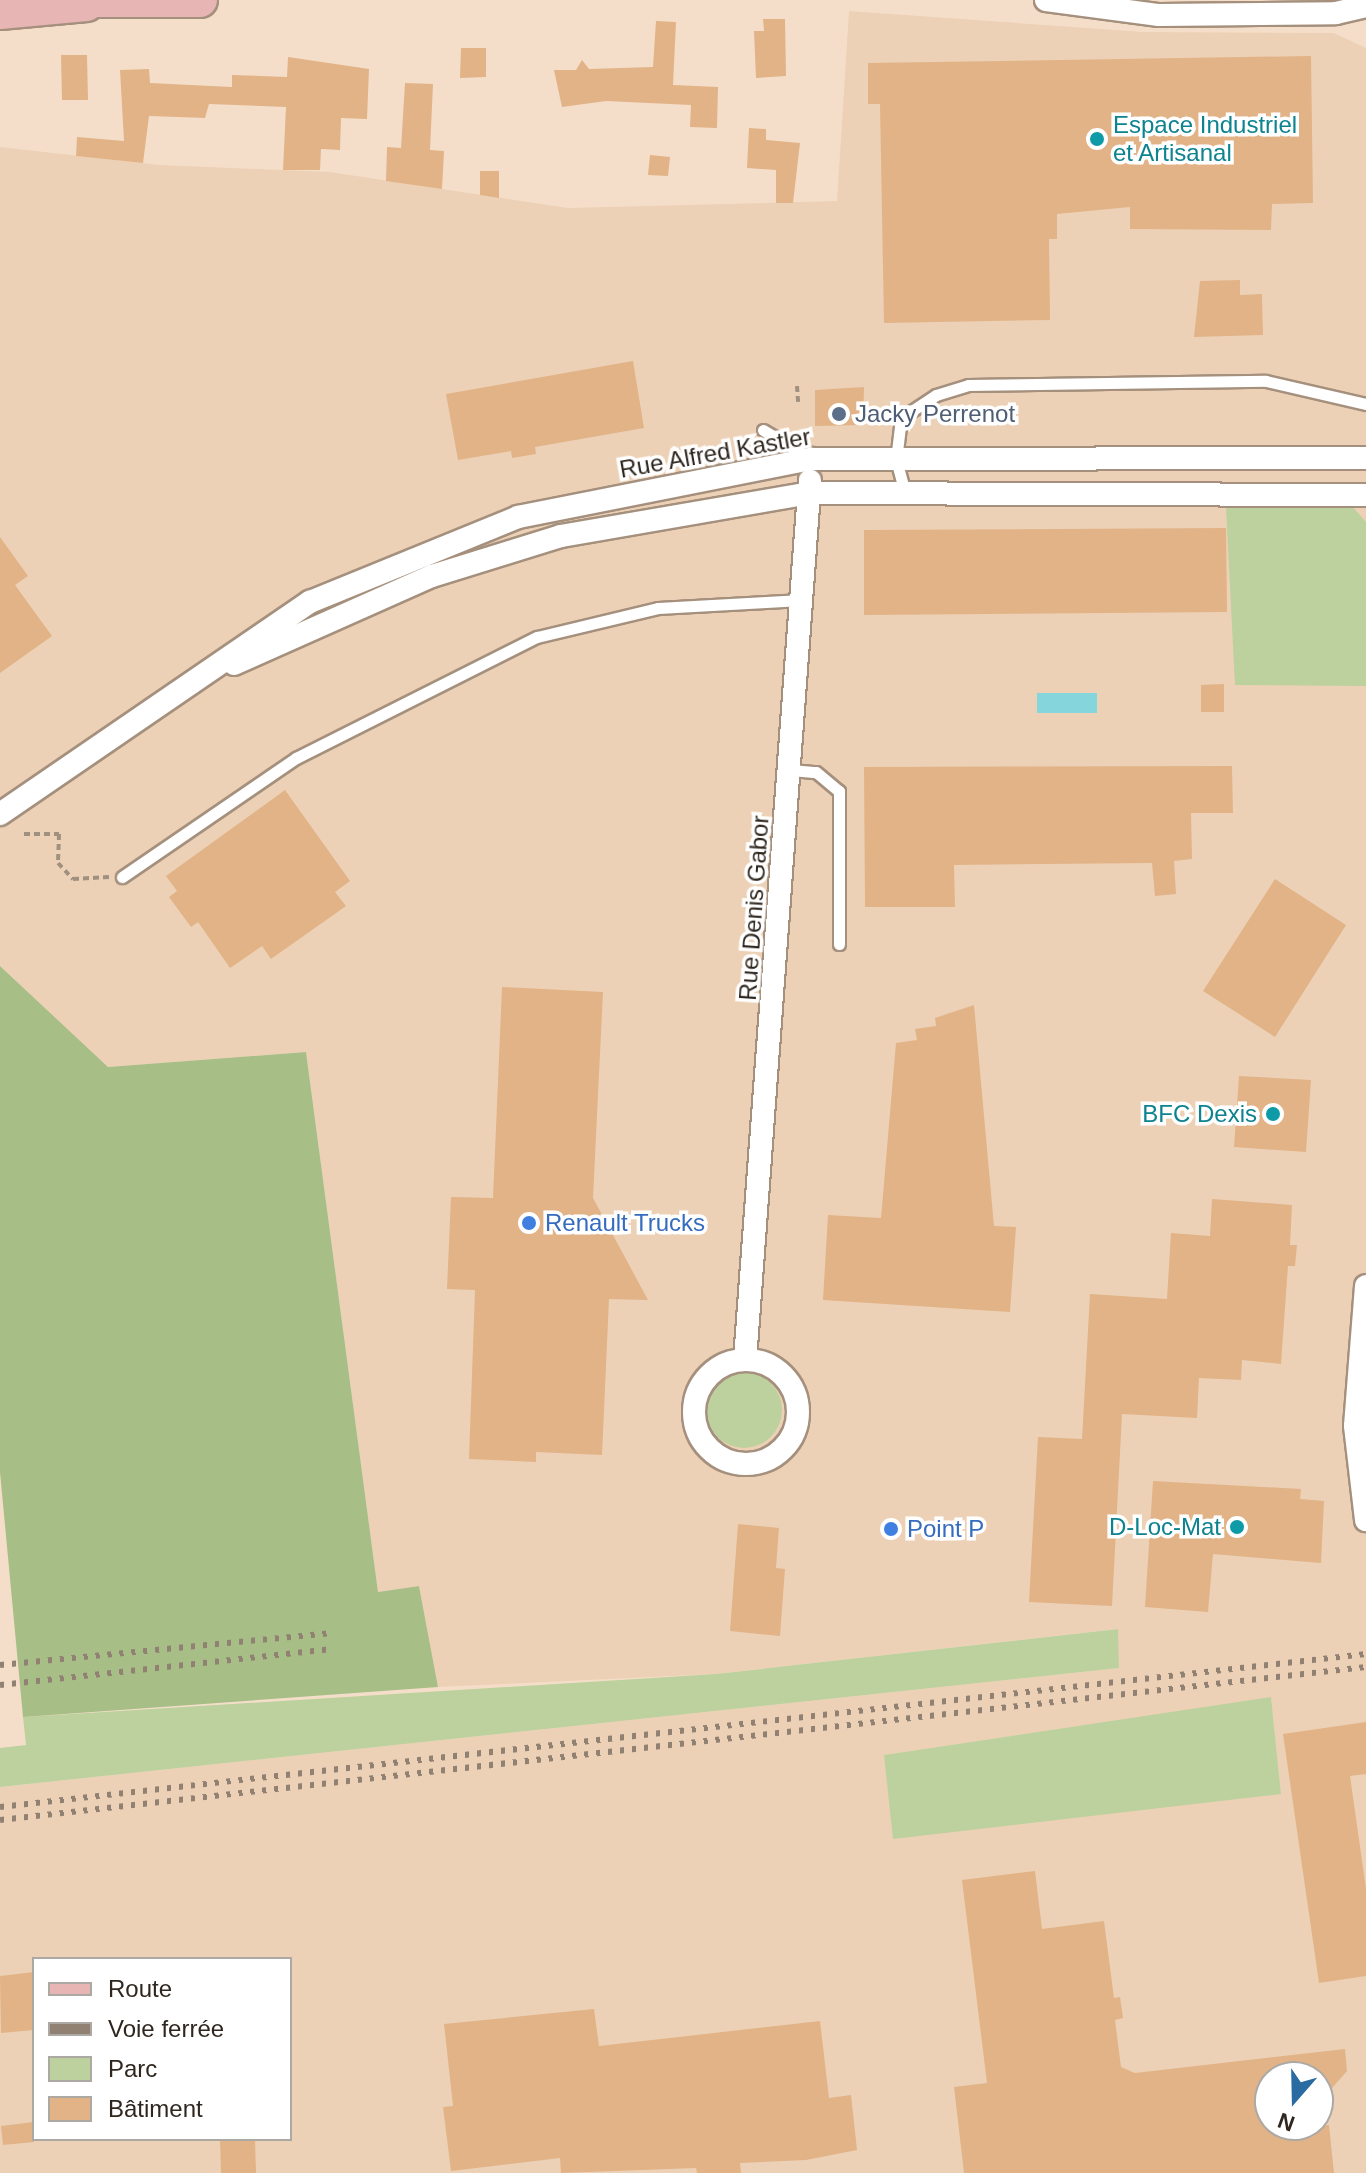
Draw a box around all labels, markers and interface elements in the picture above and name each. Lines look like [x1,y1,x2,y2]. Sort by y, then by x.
place label: Espace Industriel et Artisanal [1113,111,1297,167]
marker: Espace Industriel et Artisanal [1088,130,1106,148]
place label: Jacky Perrenot [855,400,1015,428]
marker: Jacky Perrenot [830,405,848,423]
street label: Rue Alfred Kastler [617,422,813,484]
street label: Rue Denis Gabor [733,815,775,1001]
place label: BFC Dexis [1142,1100,1257,1128]
marker: BFC Dexis [1264,1105,1282,1123]
place label: Renault Trucks [545,1209,706,1237]
marker: Renault Trucks [520,1214,538,1232]
place label: D-Loc-Mat [1109,1513,1221,1541]
place label: Point P [907,1515,984,1543]
marker: D-Loc-Mat [1228,1518,1246,1536]
marker: Point P [882,1520,900,1538]
legend [32,1957,292,2141]
text: Route [108,1975,172,2002]
text: Voie ferrée [108,2015,224,2042]
text: Parc [108,2055,157,2082]
north arrow [1254,2061,1334,2141]
text: Bâtiment [108,2095,203,2122]
text: N [1275,2108,1298,2137]

